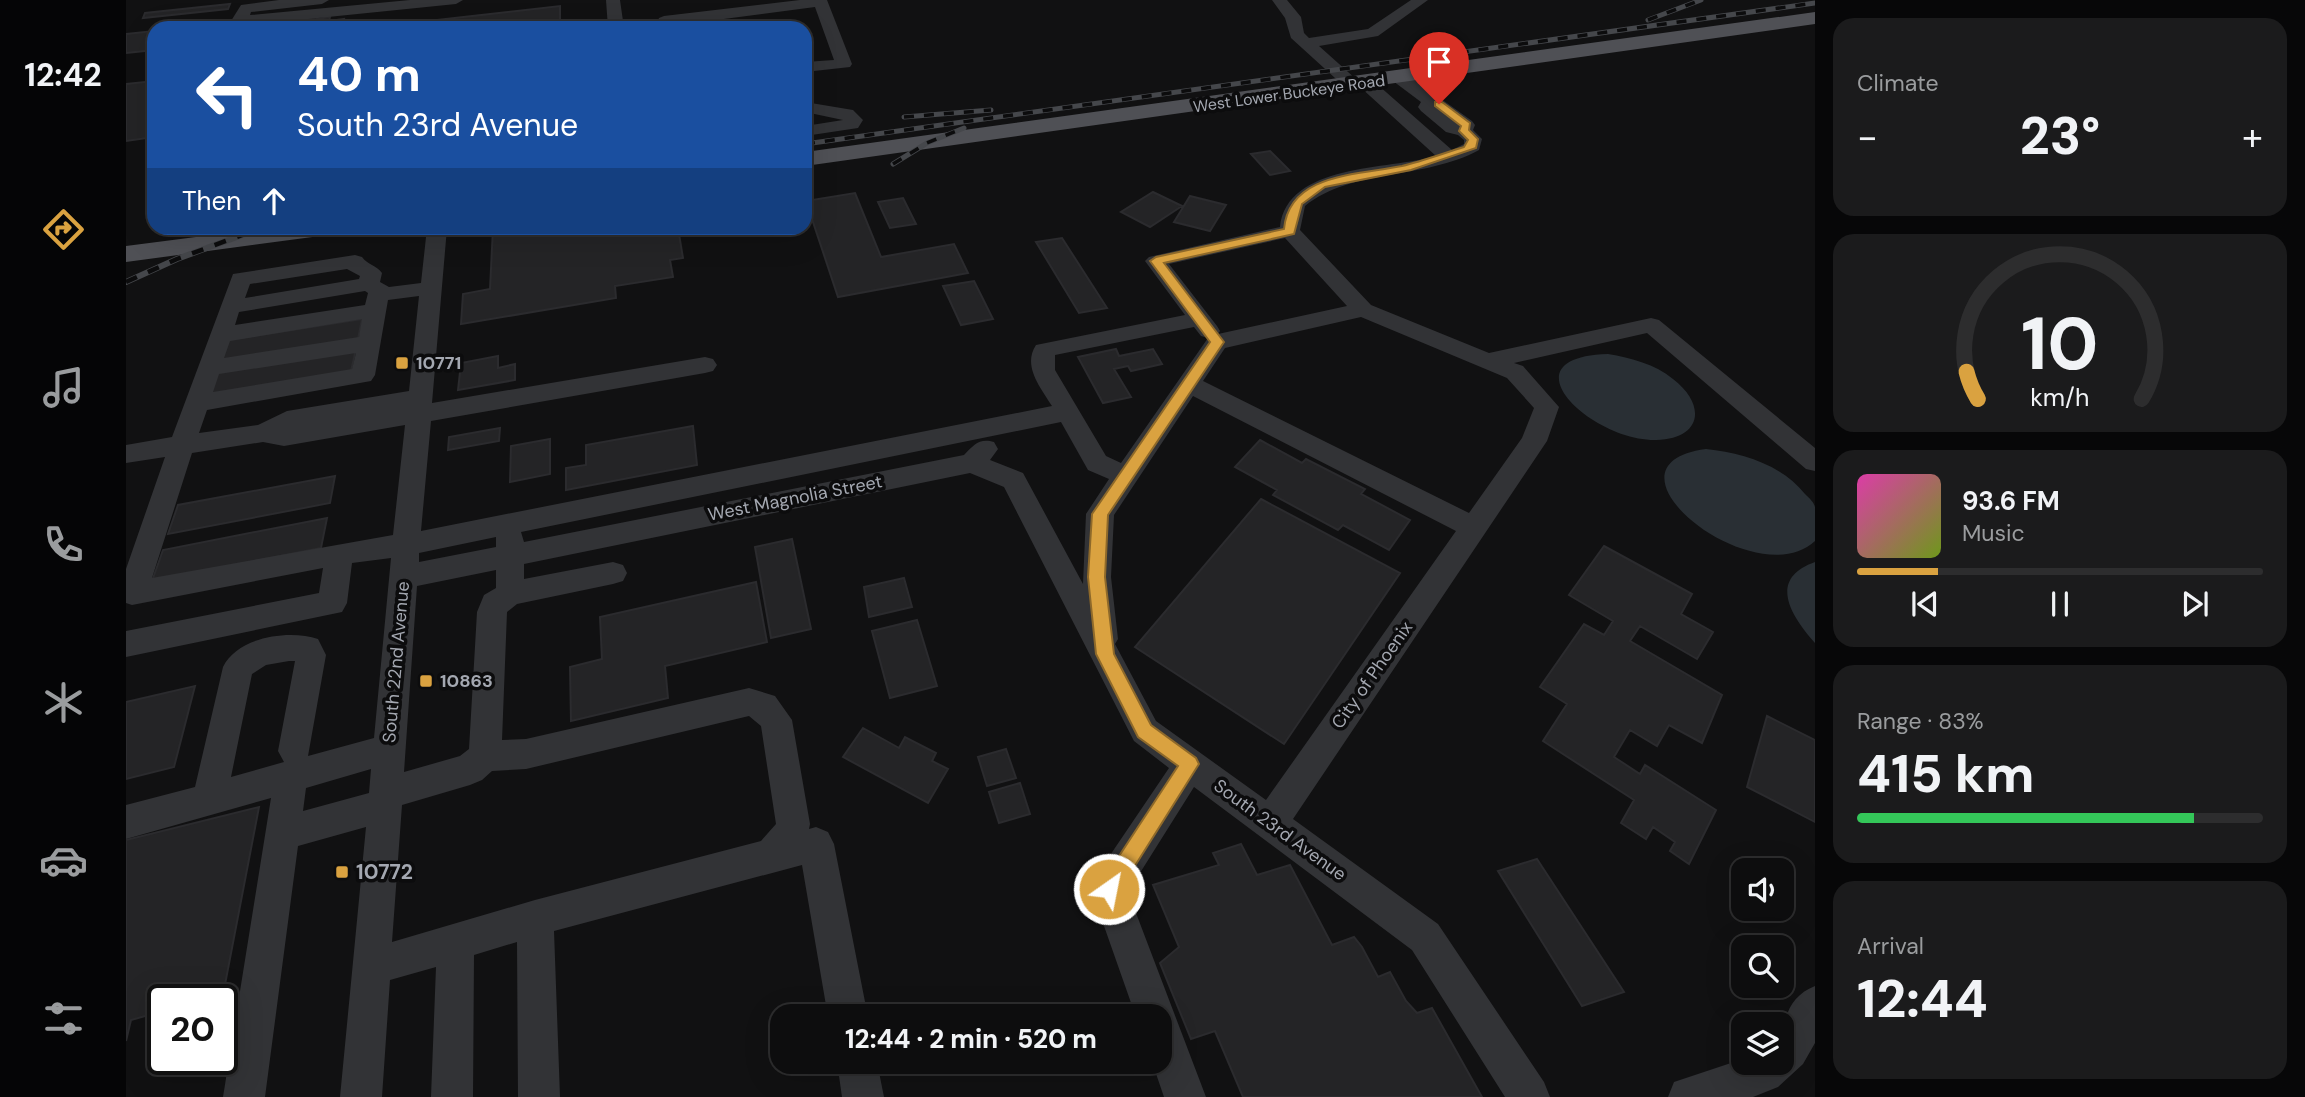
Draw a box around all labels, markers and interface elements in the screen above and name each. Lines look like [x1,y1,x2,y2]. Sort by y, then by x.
pin [1409,32,1469,104]
text: 40 m [297,42,421,106]
icon: arrive [1420,43,1458,81]
icon: left [182,49,273,140]
text: 12:42 [24,54,102,96]
text: Climate [1857,68,1939,98]
street label: West Lower Buckeye Road [1192,70,1386,117]
text: 23° [2020,102,2100,170]
text: South 23rd Avenue [297,104,578,146]
text: − [1857,112,1878,162]
text: + [2242,112,2263,162]
icon: ahead [255,182,293,220]
text: Then [182,184,241,218]
icon: directions [39,205,88,254]
text: 10 [2021,297,2099,392]
place label: 10771 [416,351,461,375]
marker: 10771 [394,355,410,371]
icon: music [39,363,88,412]
text: km/h [2030,380,2090,413]
street label: West Magnolia Street [706,469,884,527]
text: 93.6 FM [1962,484,2060,518]
text: Music [1962,518,2025,548]
icon: phone [39,520,88,569]
street label: South 22nd Avenue [377,580,415,744]
icon: previous [1906,585,1944,623]
icon: pause [2041,585,2079,623]
icon: next [2176,585,2214,623]
street label: City of Phoenix [1326,616,1418,733]
place label: 10863 [440,669,493,693]
marker: 10863 [418,673,434,689]
icon: climate [39,678,88,727]
text: Range · 83% [1857,706,1984,736]
text: 415 km [1857,740,2034,808]
street label: South 23rd Avenue [1209,774,1351,886]
icon: car [39,836,88,885]
position arrow [1072,852,1146,926]
place label: 10772 [356,858,413,886]
map controls [1731,858,1794,1075]
button: sound [1731,858,1794,921]
marker: 10772 [334,864,350,880]
text: Arrival [1857,931,1924,961]
button: search [1731,935,1794,998]
text: 12:44 [1857,965,1988,1033]
speed limit sign: 20 [147,984,238,1075]
icon: filters [39,994,88,1043]
button: layers [1731,1012,1794,1075]
text: 12:44 · 2 min · 520 m [845,1022,1097,1056]

